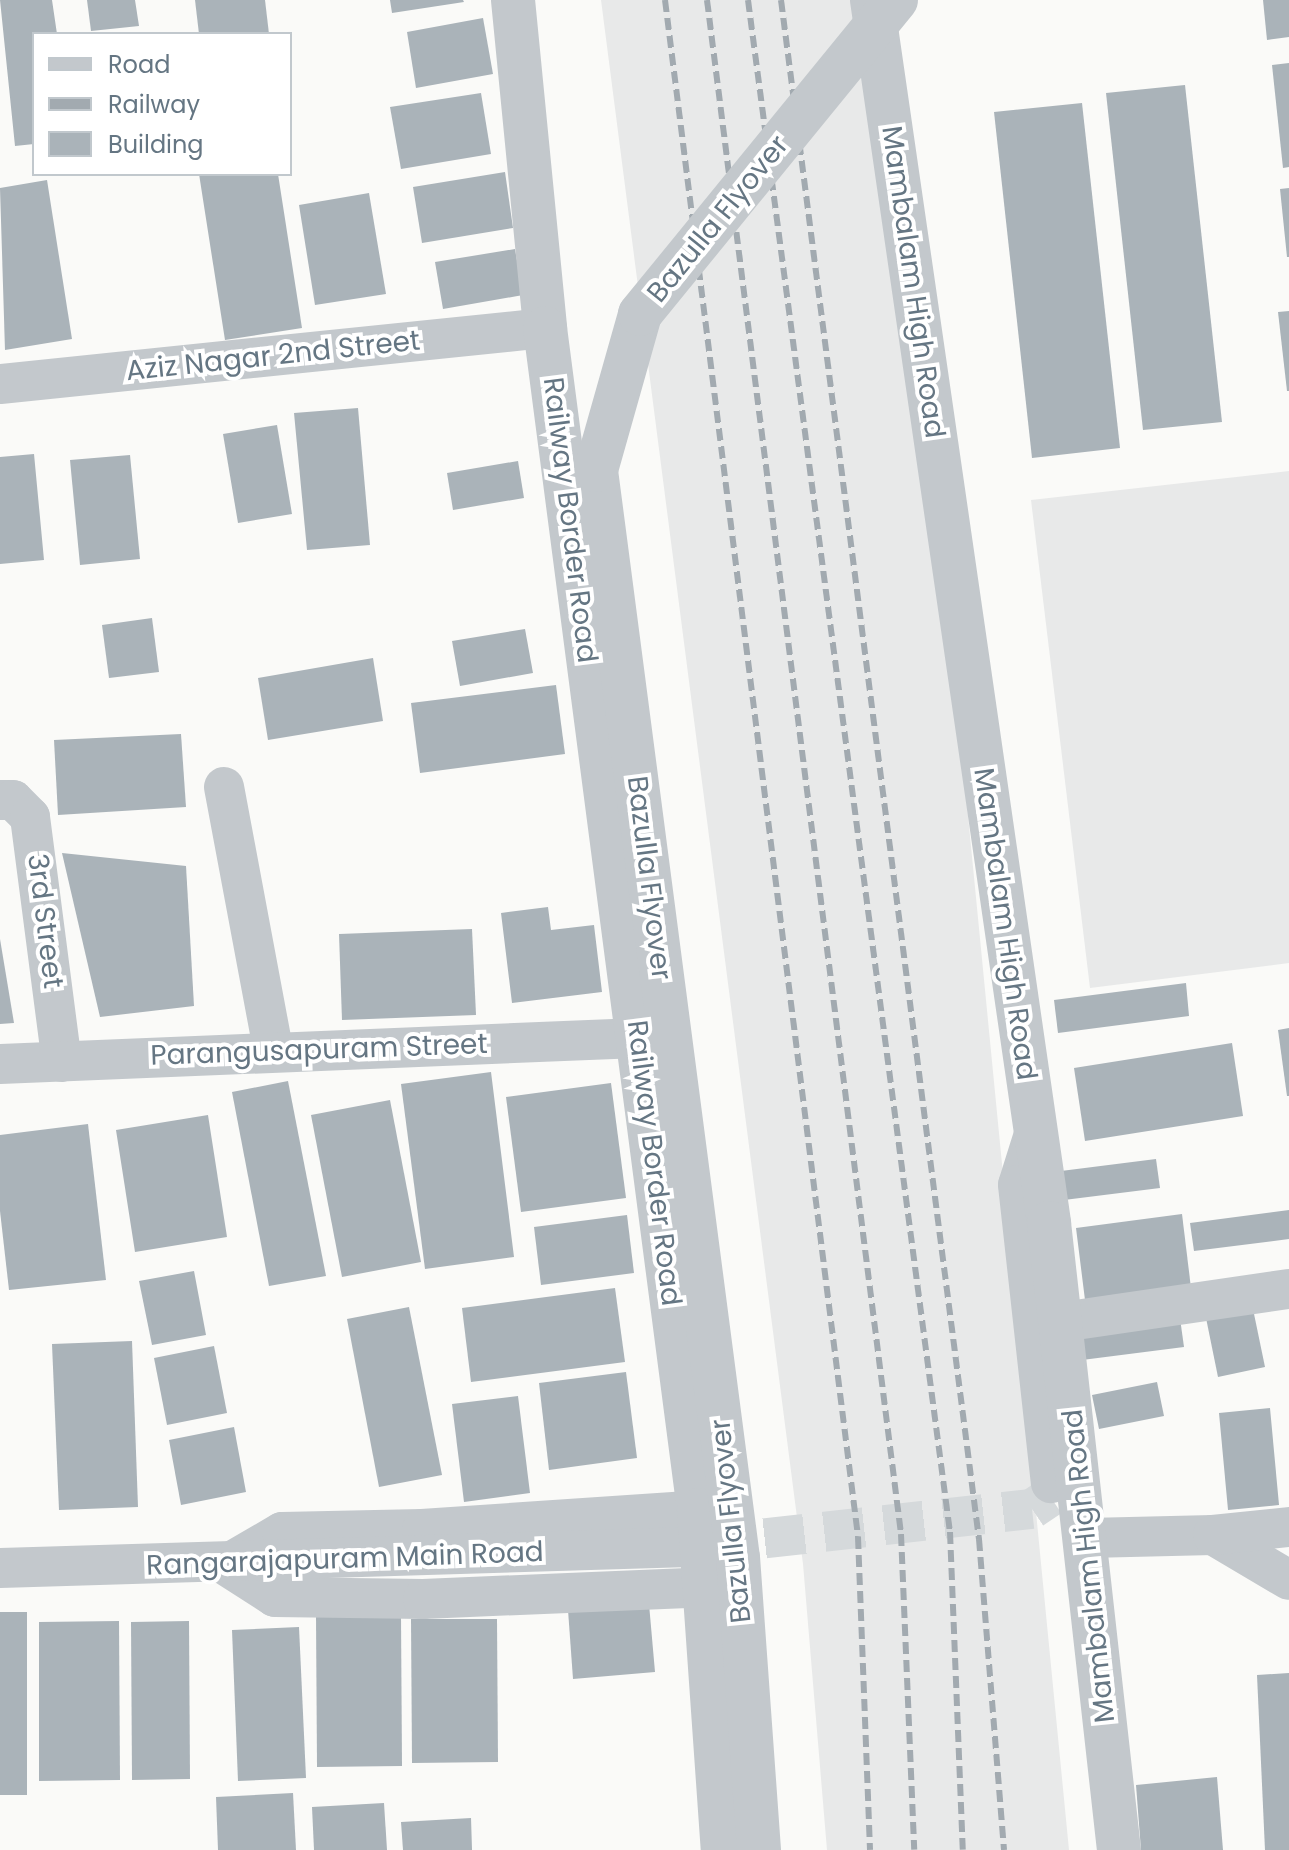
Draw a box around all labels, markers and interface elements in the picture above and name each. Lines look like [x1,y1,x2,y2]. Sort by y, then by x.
legend [32,32,292,176]
text: Road [108,48,170,81]
text: Railway [108,88,200,121]
street label: Mambalam High Road [874,124,952,440]
text: Building [108,128,204,161]
street label: Bazulla Flyover [640,129,796,309]
street label: Aziz Nagar 2nd Street [124,324,422,388]
street label: Railway Border Road [536,375,604,665]
street label: Mambalam High Road [966,766,1044,1082]
street label: Bazulla Flyover [620,774,678,982]
street label: 3rd Street [20,852,70,990]
street label: Railway Border Road [620,1018,688,1308]
street label: Parangusapuram Street [150,1027,488,1073]
street label: Mambalam High Road [1056,1407,1122,1725]
street label: Bazulla Flyover [704,1417,758,1625]
street label: Rangarajapuram Main Road [146,1535,544,1583]

